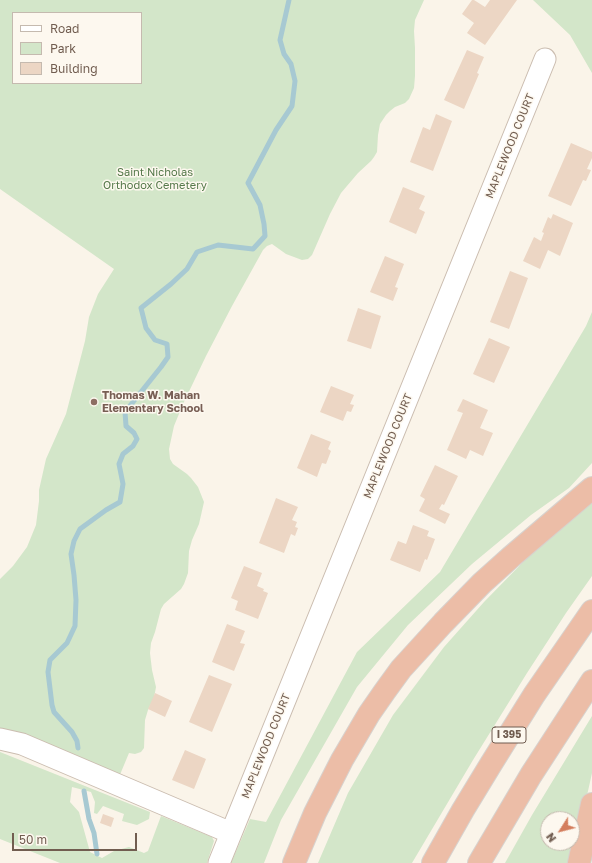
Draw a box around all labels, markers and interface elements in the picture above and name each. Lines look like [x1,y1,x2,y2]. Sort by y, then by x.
legend [12,12,142,84]
text: Road [50,21,79,36]
text: Park [50,41,76,56]
text: Building [50,61,98,76]
street label: MAPLEWOOD COURT [483,92,537,200]
park label: Saint Nicholas Orthodox Cemetery [103,166,207,192]
place label: Thomas W. Mahan Elementary School [102,389,204,415]
street label: MAPLEWOOD COURT [361,392,415,500]
marker: Thomas W. Mahan Elementary School [89,397,99,407]
street label: MAPLEWOOD COURT [239,692,293,800]
road number: I 395 [492,727,526,743]
north arrow [540,811,580,851]
scale bar [14,825,139,851]
text: N [543,831,558,845]
text: 50 m [19,832,47,847]

